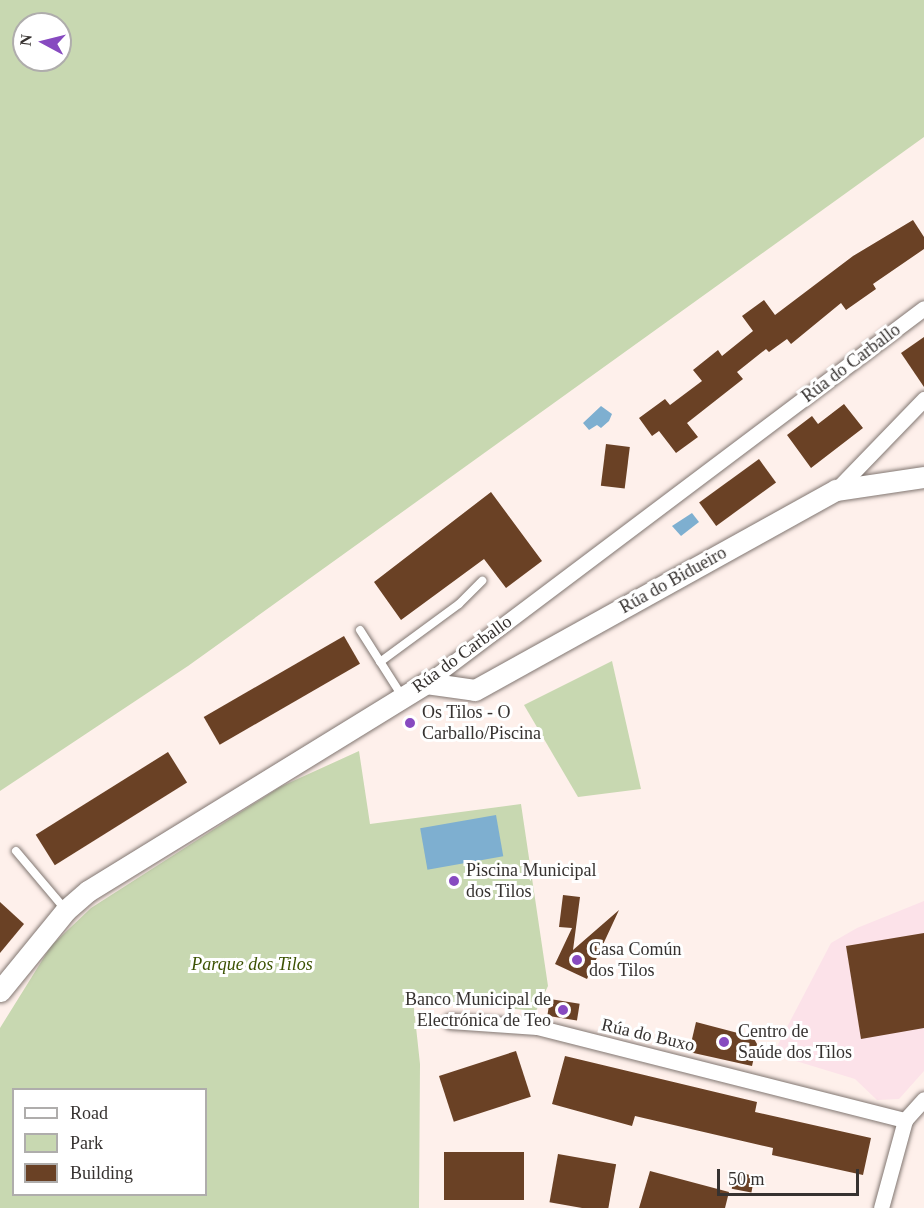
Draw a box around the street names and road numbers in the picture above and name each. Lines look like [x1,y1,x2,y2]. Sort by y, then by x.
street label: Rúa do Carballo [797,319,905,407]
street label: Rúa do Bidueiro [616,542,730,618]
street label: Rúa do Carballo [408,611,516,697]
street label: Rúa do Buxo [599,1014,697,1056]

